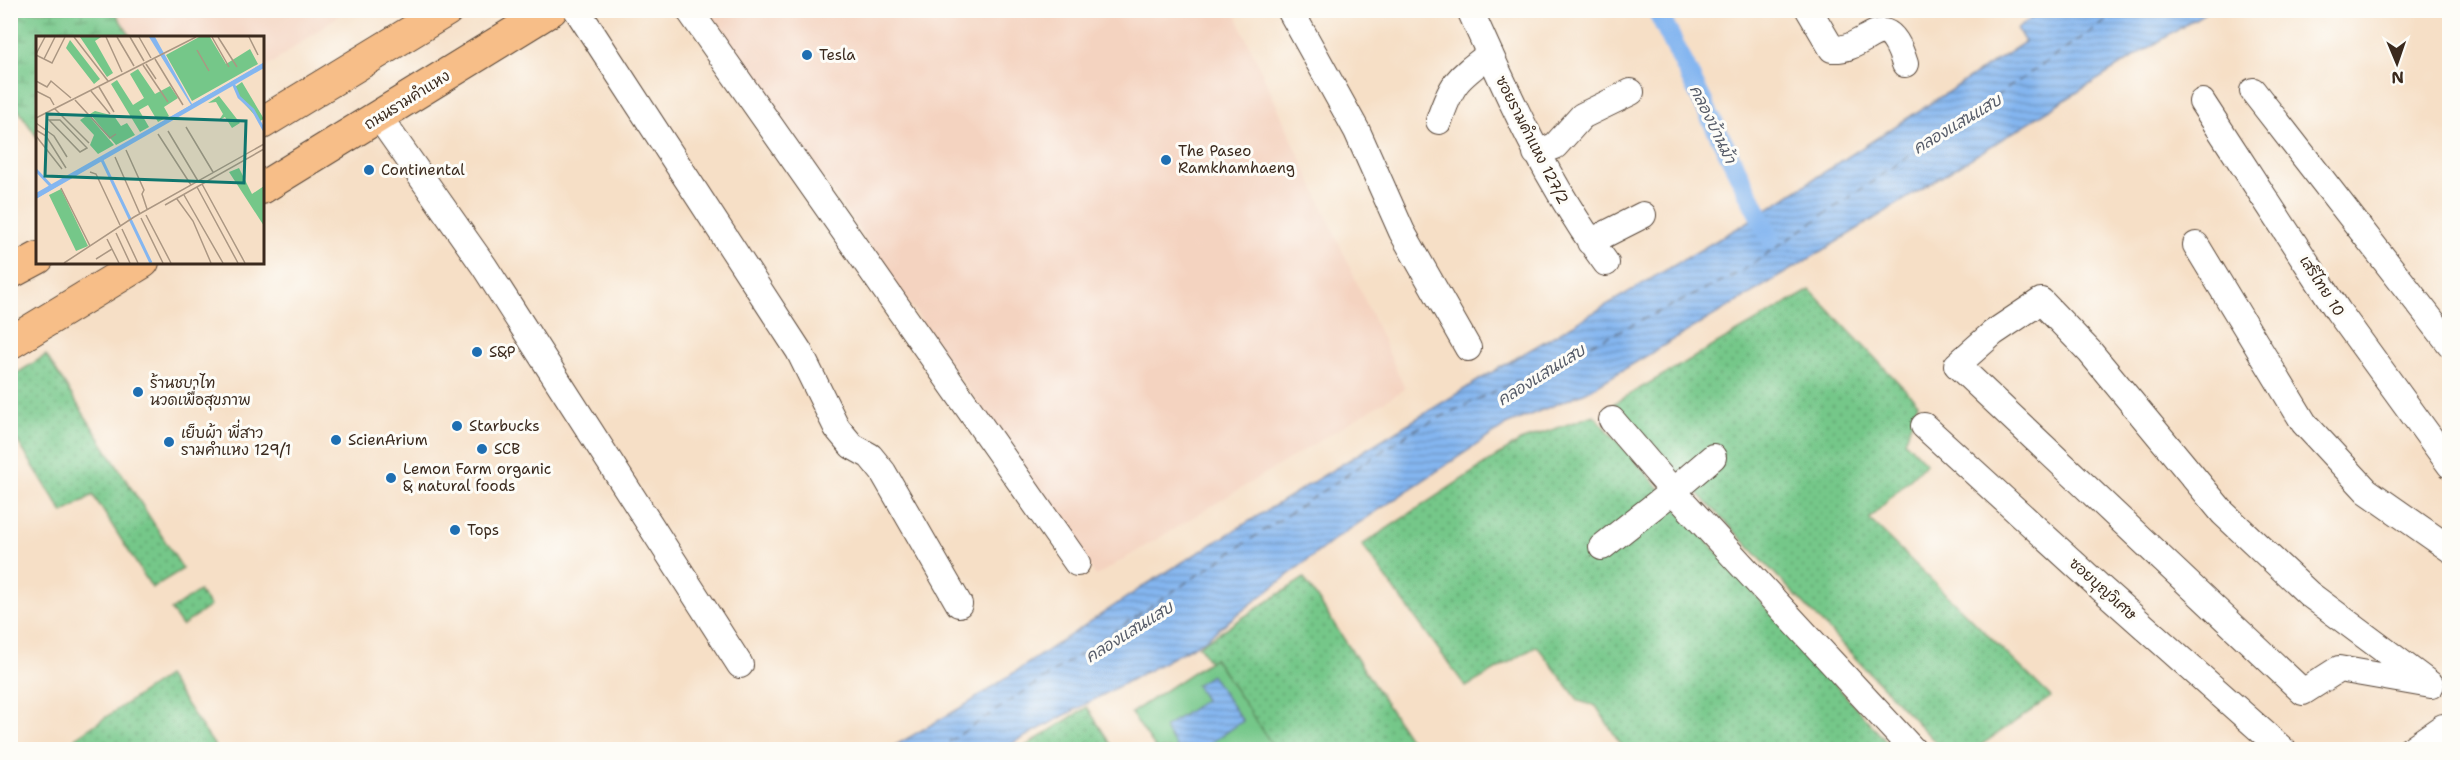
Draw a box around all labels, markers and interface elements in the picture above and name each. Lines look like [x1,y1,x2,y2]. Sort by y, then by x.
north arrow [2367,33,2427,93]
inset map [36,36,264,264]
place label: Tesla [819,45,856,65]
marker: Tesla [800,48,814,62]
street label: ถนนรามคำแหง [360,66,454,134]
text: N [2391,67,2404,88]
street label: ซอยรามคำแหง 127/2 [1491,72,1573,208]
water label: คลองบ้านม้า [1685,81,1741,168]
water label: คลองแสนแสบ [1909,89,2006,159]
place label: The Paseo Ramkhamhaeng [1178,141,1295,178]
marker: The Paseo Ramkhamhaeng [1159,153,1173,167]
place label: Continental [381,160,465,180]
marker: Continental [362,163,376,177]
street label: เสรีไทย 10 [2295,252,2349,320]
water label: คลองแสนแสบ [1493,339,1590,410]
place label: S&P [489,342,516,362]
marker: S&P [470,345,484,359]
place label: ร้านชบาไท นวดเพื่อสุขภาพ [150,373,251,411]
marker: ร้านชบาไท นวดเพื่อสุขภาพ [131,385,145,399]
place label: Starbucks [469,416,540,436]
place label: เย็บผ้า พี่สาว รามคำแหง 129/1 [181,419,291,460]
marker: Starbucks [450,419,464,433]
place label: ScienArium [348,430,428,450]
marker: ScienArium [329,433,343,447]
marker: เย็บผ้า พี่สาว รามคำแหง 129/1 [162,435,176,449]
place label: SCB [494,439,520,459]
marker: SCB [475,442,489,456]
place label: Lemon Farm organic & natural foods [403,459,551,496]
marker: Lemon Farm organic & natural foods [384,471,398,485]
place label: Tops [467,520,499,540]
marker: Tops [448,523,462,537]
street label: ซอยบุญวิเศษ [2064,553,2142,626]
water label: คลองแสนแสบ [1081,596,1178,667]

